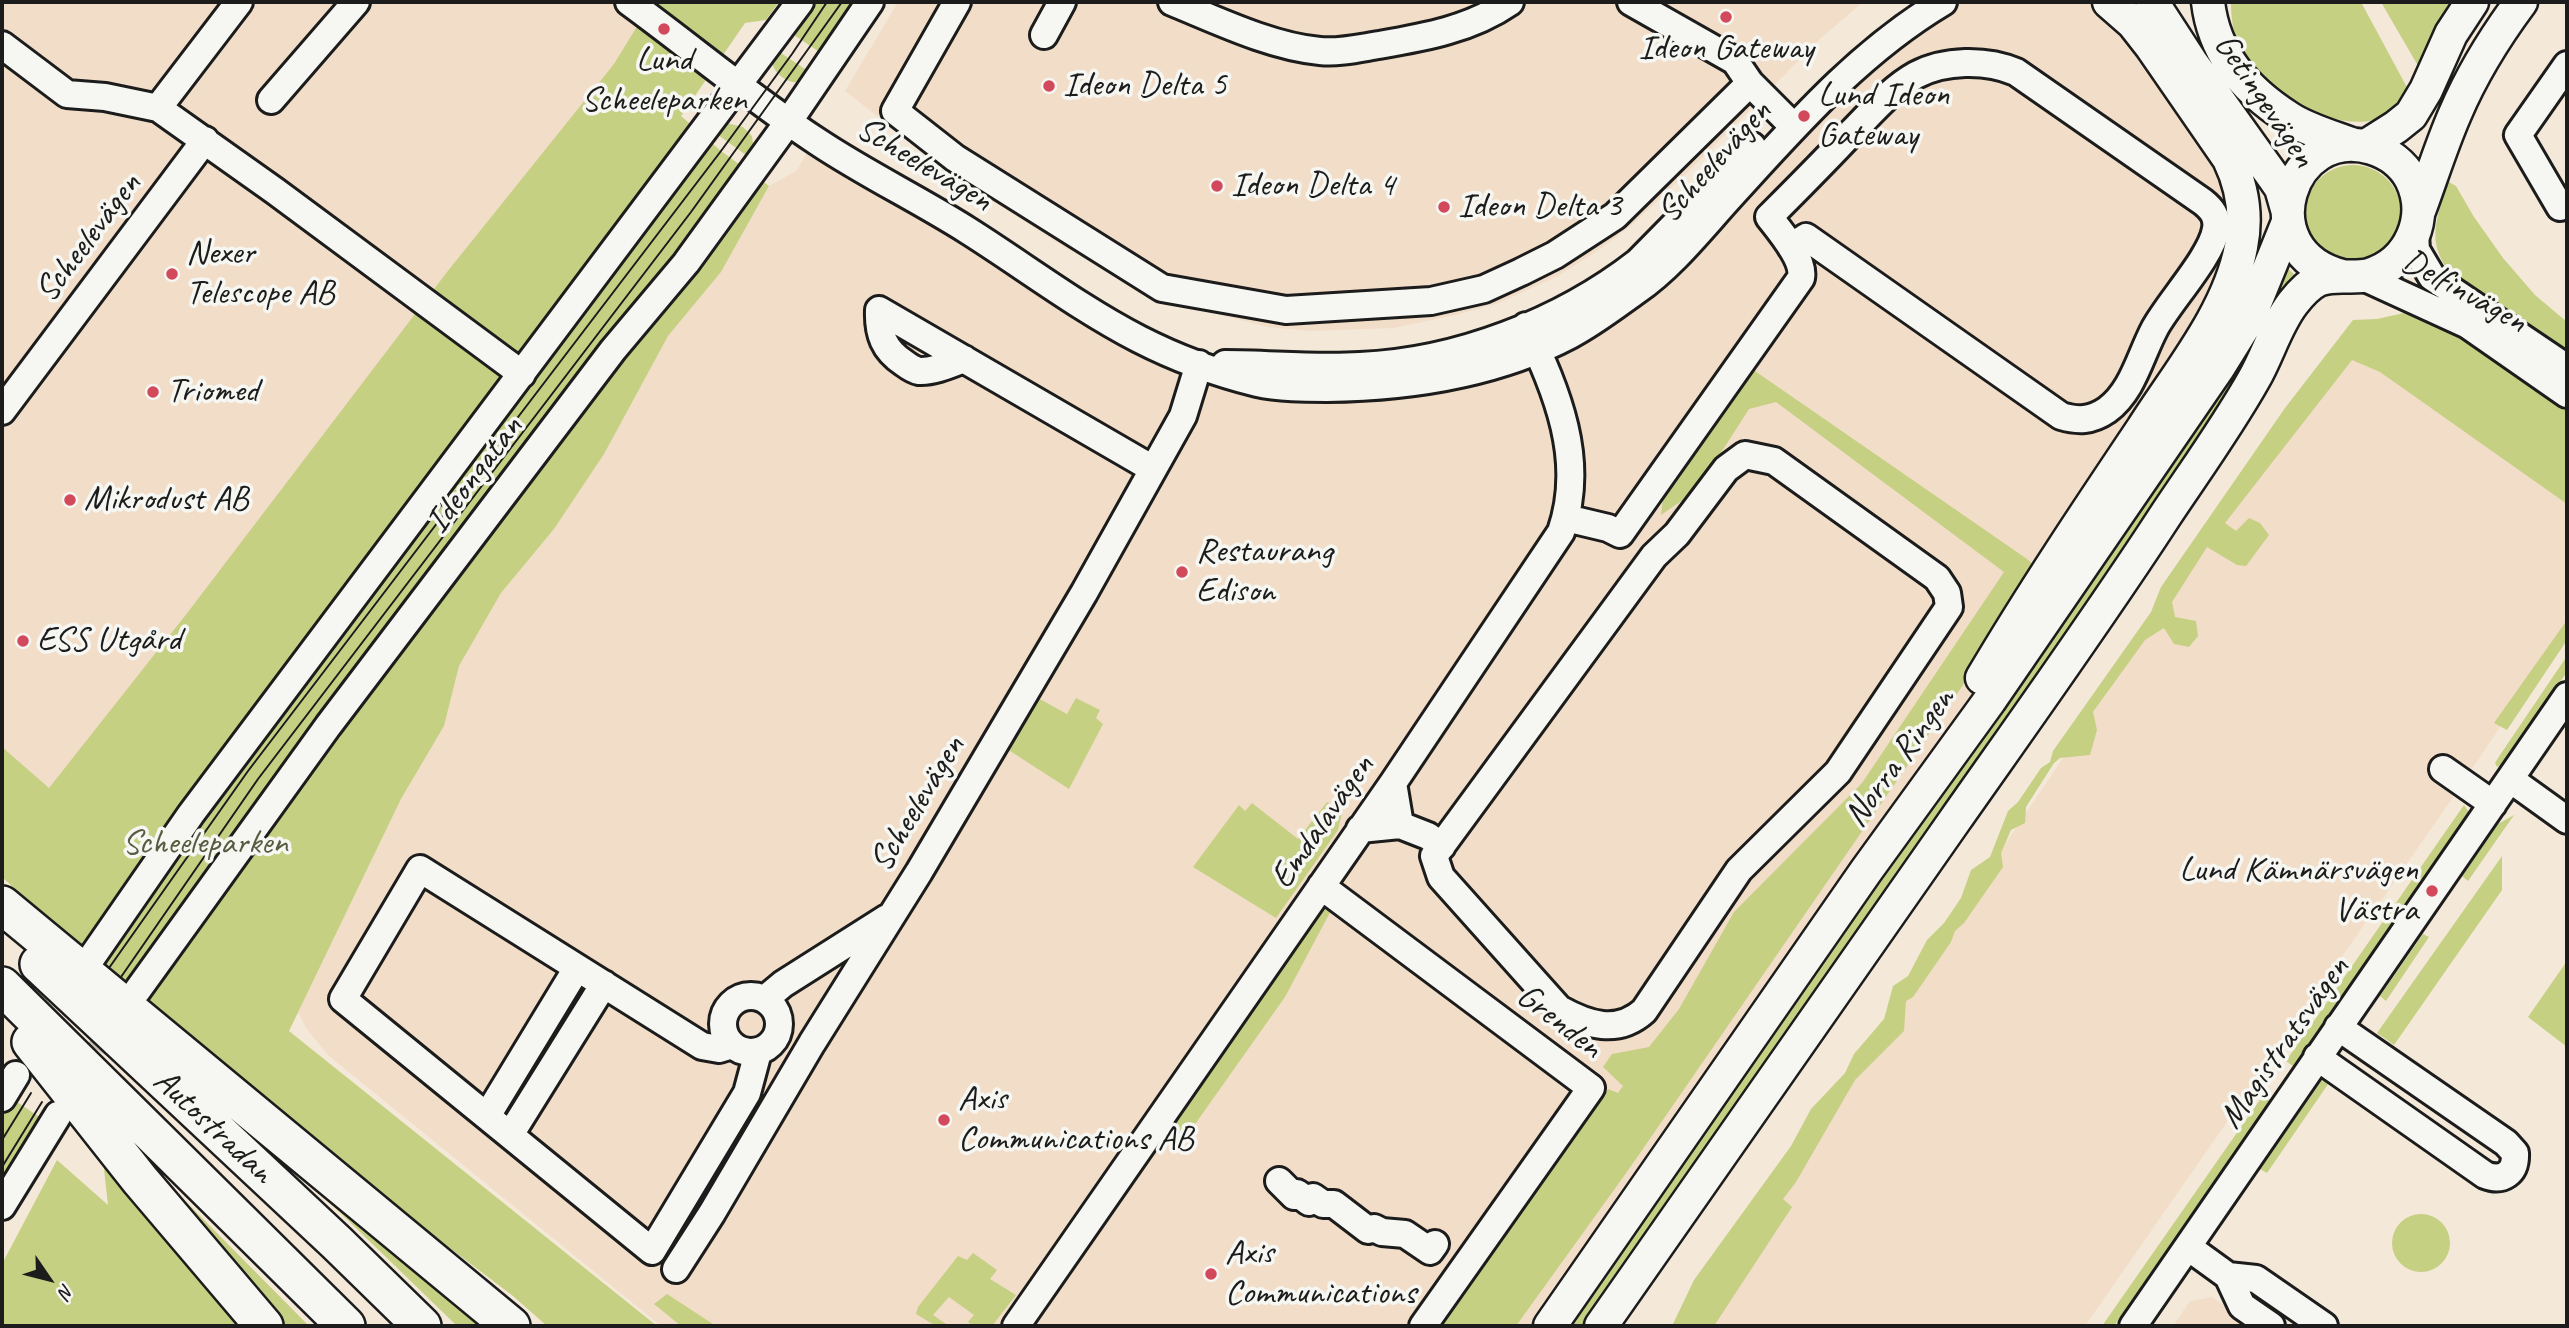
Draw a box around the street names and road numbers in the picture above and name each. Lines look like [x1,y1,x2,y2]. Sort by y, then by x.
street label: Getingevägen [2204,26,2324,176]
street label: Scheelevägen [1649,92,1781,232]
street label: Scheelevägen [848,108,1000,222]
street label: Scheelevägen [27,165,151,311]
street label: Delfinvägen [2394,241,2534,343]
street label: Ideongatan [417,408,533,542]
street label: Norra Ringen [1835,680,1965,836]
street label: Scheelevägen [861,728,975,880]
street label: Emdalavägen [1262,747,1384,897]
street label: Magistratsvägen [2210,949,2360,1137]
street label: Grenden [1508,975,1610,1069]
street label: Autostradan [144,1061,282,1193]

